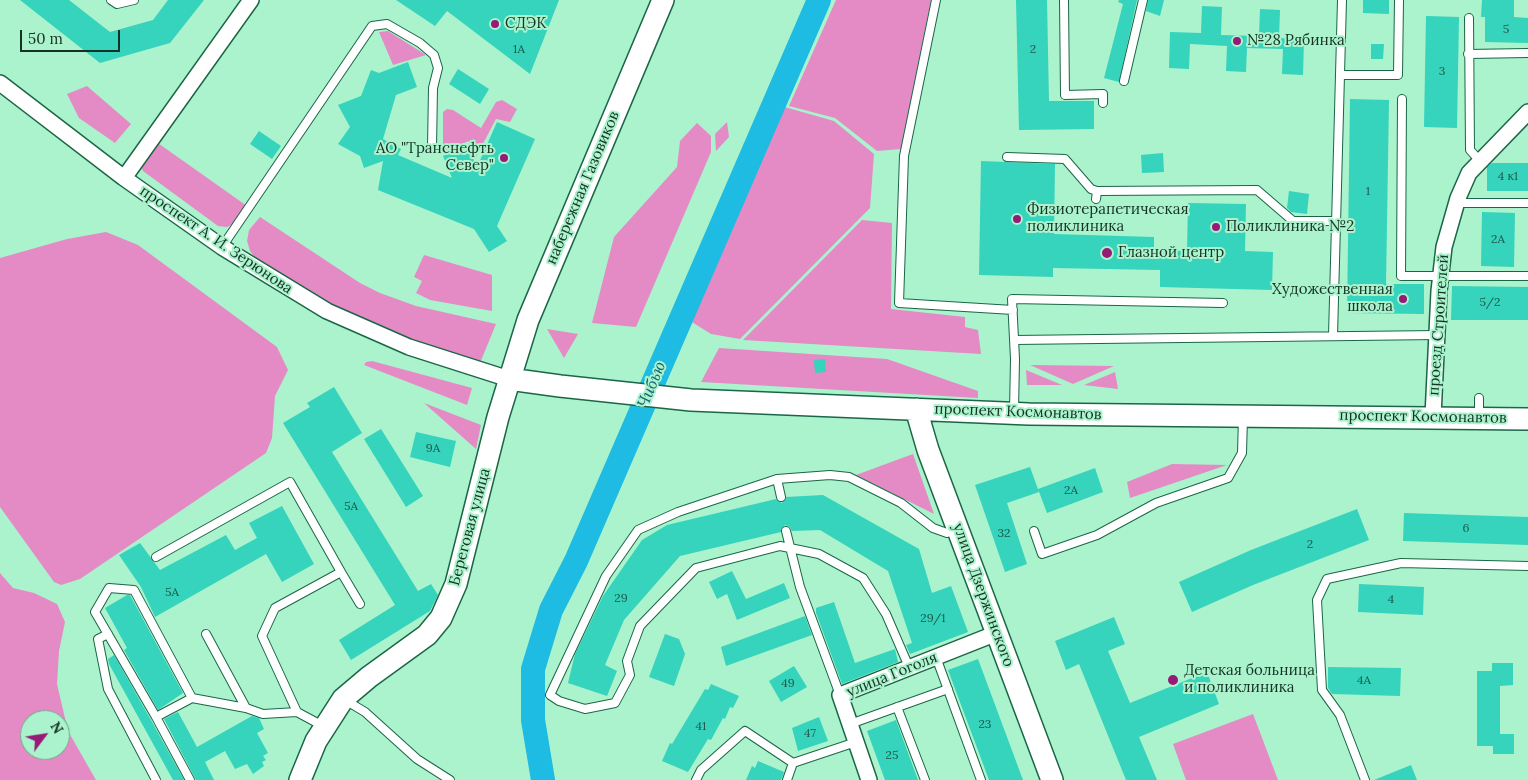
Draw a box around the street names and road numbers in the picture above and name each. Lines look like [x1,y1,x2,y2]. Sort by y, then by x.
street label: набережная Газовиков [543,109,623,267]
street label: проспект А. И. Зерюнова [136,182,296,298]
street label: проезд Строителей [1425,254,1453,396]
street label: проспект Космонавтов [934,400,1102,424]
street label: проспект Космонавтов [1339,407,1507,427]
street label: Береговая улица [446,466,494,588]
street label: улица Дзержинского [949,521,1017,669]
street label: улица Гоголя [844,649,940,701]

